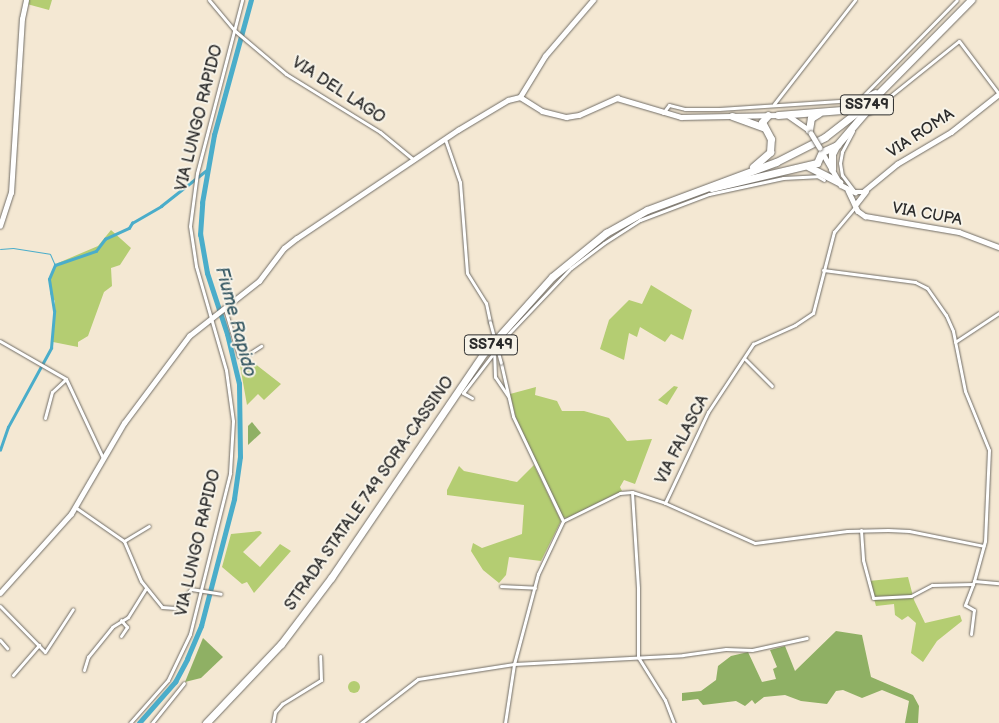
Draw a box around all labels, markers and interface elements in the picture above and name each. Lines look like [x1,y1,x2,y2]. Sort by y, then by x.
street label: VIA LUNGO RAPIDO [173,43,227,193]
street label: VIA DEL LAGO [288,54,388,128]
road number: SS749 [840,92,894,118]
street label: VIA ROMA [884,105,958,163]
street label: VIA CUPA [890,199,964,231]
water label: Fiume Rapido [210,265,260,379]
road number: SS749 [464,332,518,358]
street label: STRADA STATALE 749 SORA-CASSINO [281,373,459,615]
street label: VIA FALASCA [652,392,714,488]
street label: VIA LUNGO RAPIDO [173,468,225,618]

